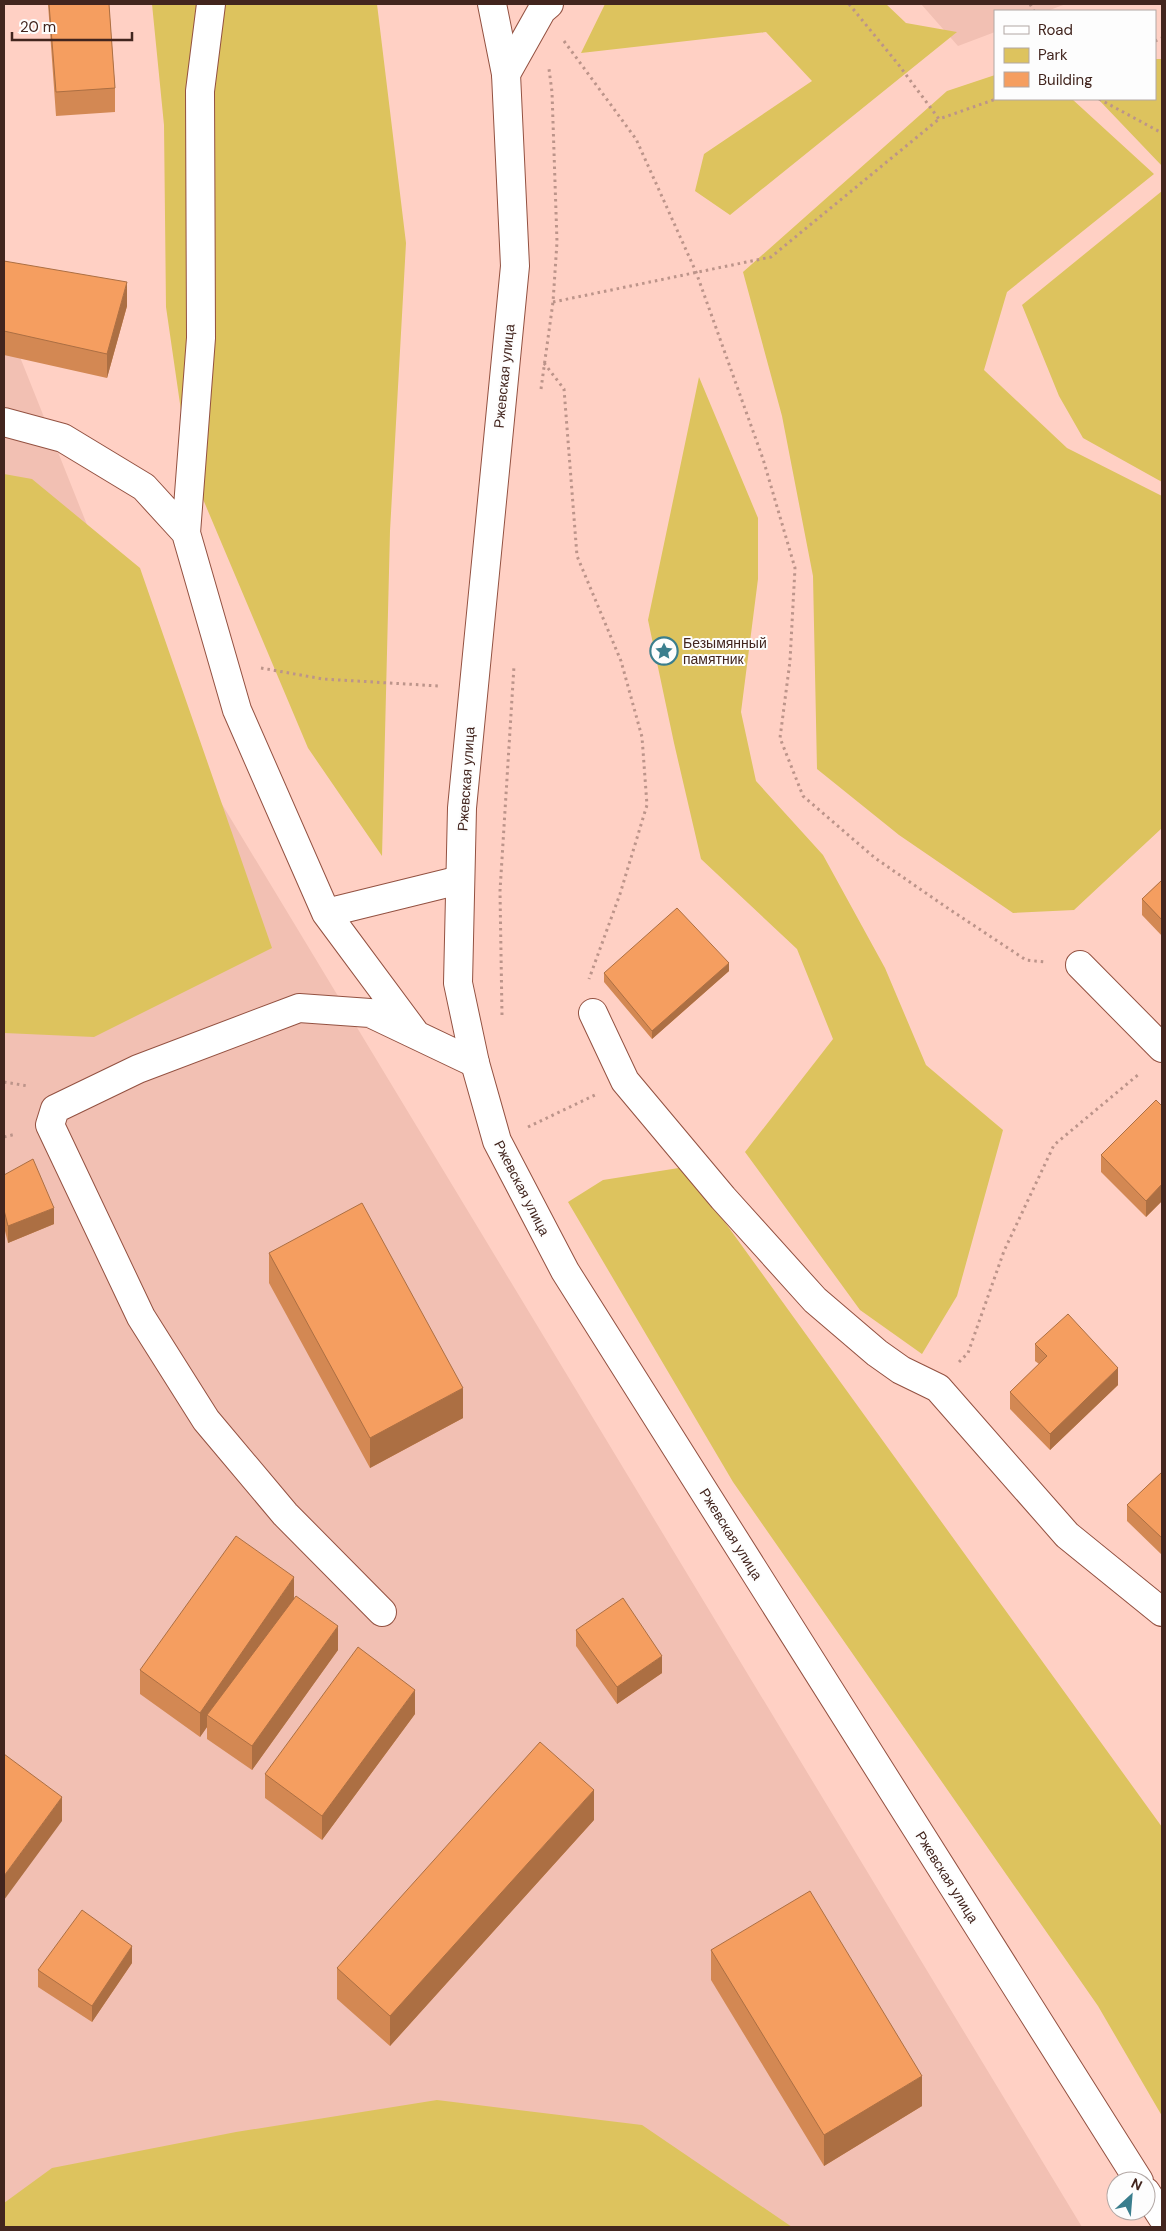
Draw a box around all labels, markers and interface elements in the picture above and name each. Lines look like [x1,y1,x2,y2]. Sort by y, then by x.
scale bar [12,10,132,42]
legend [994,10,1156,100]
text: 20 m [20,17,56,37]
text: Road [1038,20,1073,40]
text: Park [1038,45,1068,65]
text: Building [1038,70,1093,90]
street label: Ржевская улица [490,323,518,429]
place label: Безымянный памятник [683,634,767,668]
place icon: Безымянный памятник [649,636,679,666]
street label: Ржевская улица [453,726,479,832]
street label: Ржевская улица [490,1137,554,1239]
street label: Ржевская улица [696,1485,767,1583]
street label: Ржевская улица [912,1828,983,1926]
north arrow [1106,2171,1156,2221]
text: N [1128,2174,1145,2195]

